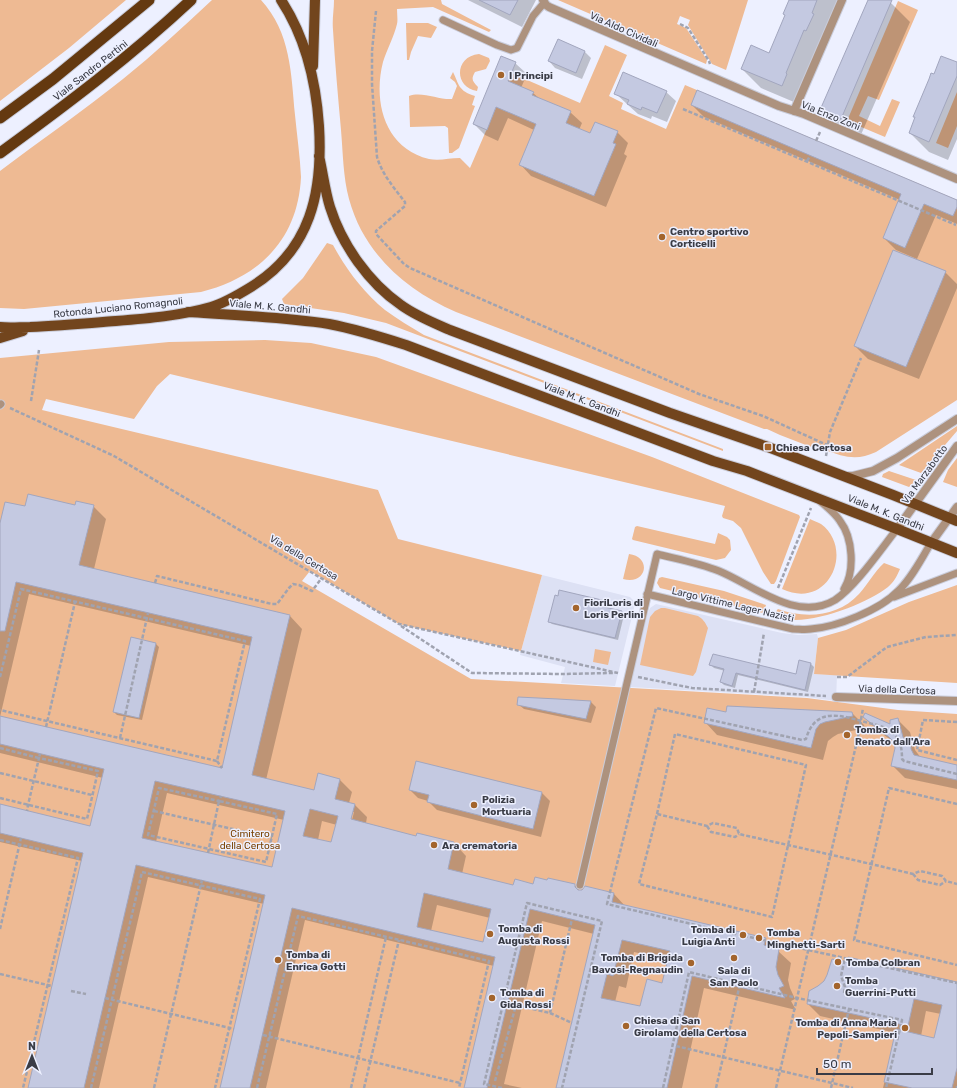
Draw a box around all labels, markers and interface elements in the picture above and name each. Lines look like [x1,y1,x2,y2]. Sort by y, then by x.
street label: Via Aldo Cividali [588,10,660,50]
street label: Viale Sandro Pertini [51,38,130,104]
marker: I Principi [496,70,506,80]
place label: I Principi [509,70,553,82]
street label: Via Enzo Zoni [799,99,862,133]
place label: Centro sportivo Corticelli [670,226,749,250]
marker: Centro sportivo Corticelli [657,232,667,242]
street label: Rotonda Luciano Romagnoli [53,295,184,321]
street label: Viale M. K. Gandhi [229,297,311,317]
street label: Viale M. K. Gandhi [541,380,622,420]
marker: Chiesa Certosa [763,442,773,452]
place label: Chiesa Certosa [776,442,852,454]
street label: Via Marzabotto [899,443,950,506]
street label: Viale M. K. Gandhi [846,492,926,534]
street label: Via della Certosa [267,533,340,583]
street label: Largo Vittime Lager Nazisti [671,585,795,625]
place label: FioriLoris di Loris Perlini [584,597,643,621]
marker: FioriLoris di Loris Perlini [571,603,581,613]
street label: Via della Certosa [858,683,936,697]
place label: Tomba di Renato dall'Ara [855,724,930,748]
marker: Tomba di Renato dall'Ara [842,730,852,740]
place label: Polizia Mortuaria [482,794,531,818]
marker: Polizia Mortuaria [469,800,479,810]
park label: Cimitero della Certosa [220,828,280,852]
marker: Ara crematoria [429,840,439,850]
place label: Ara crematoria [442,840,517,852]
place label: Tomba di Augusta Rossi [498,923,569,947]
place label: Tomba di Luigia Anti [682,924,735,948]
place label: Tomba Minghetti-Sarti [767,927,845,951]
marker: Tomba di Augusta Rossi [485,929,495,939]
marker: Tomba di Luigia Anti [738,930,748,940]
marker: Tomba Minghetti-Sarti [754,933,764,943]
place label: Tomba di Enrica Gotti [286,949,346,973]
place label: Tomba di Brigida Bavosi-Regnaudin [592,952,683,976]
marker: Sala di San Paolo [729,953,739,963]
marker: Tomba di Enrica Gotti [273,955,283,965]
marker: Tomba Colbran [833,957,843,967]
place label: Tomba Colbran [846,957,920,969]
marker: Tomba di Brigida Bavosi-Regnaudin [686,958,696,968]
place label: Sala di San Paolo [710,965,758,989]
place label: Tomba Guerrini-Putti [845,975,916,999]
marker: Tomba Guerrini-Putti [832,981,842,991]
place label: Tomba di Gida Rossi [500,987,551,1011]
marker: Tomba di Gida Rossi [487,993,497,1003]
place label: Chiesa di San Girolamo della Certosa [634,1015,747,1039]
place label: Tomba di Anna Maria Pepoli-Sampieri [795,1017,897,1041]
marker: Chiesa di San Girolamo della Certosa [621,1021,631,1031]
marker: Tomba di Anna Maria Pepoli-Sampieri [900,1023,910,1033]
north arrow [12,1036,52,1076]
text: N [28,1040,36,1053]
scale bar [817,1050,932,1076]
text: 50 m [823,1057,851,1071]

